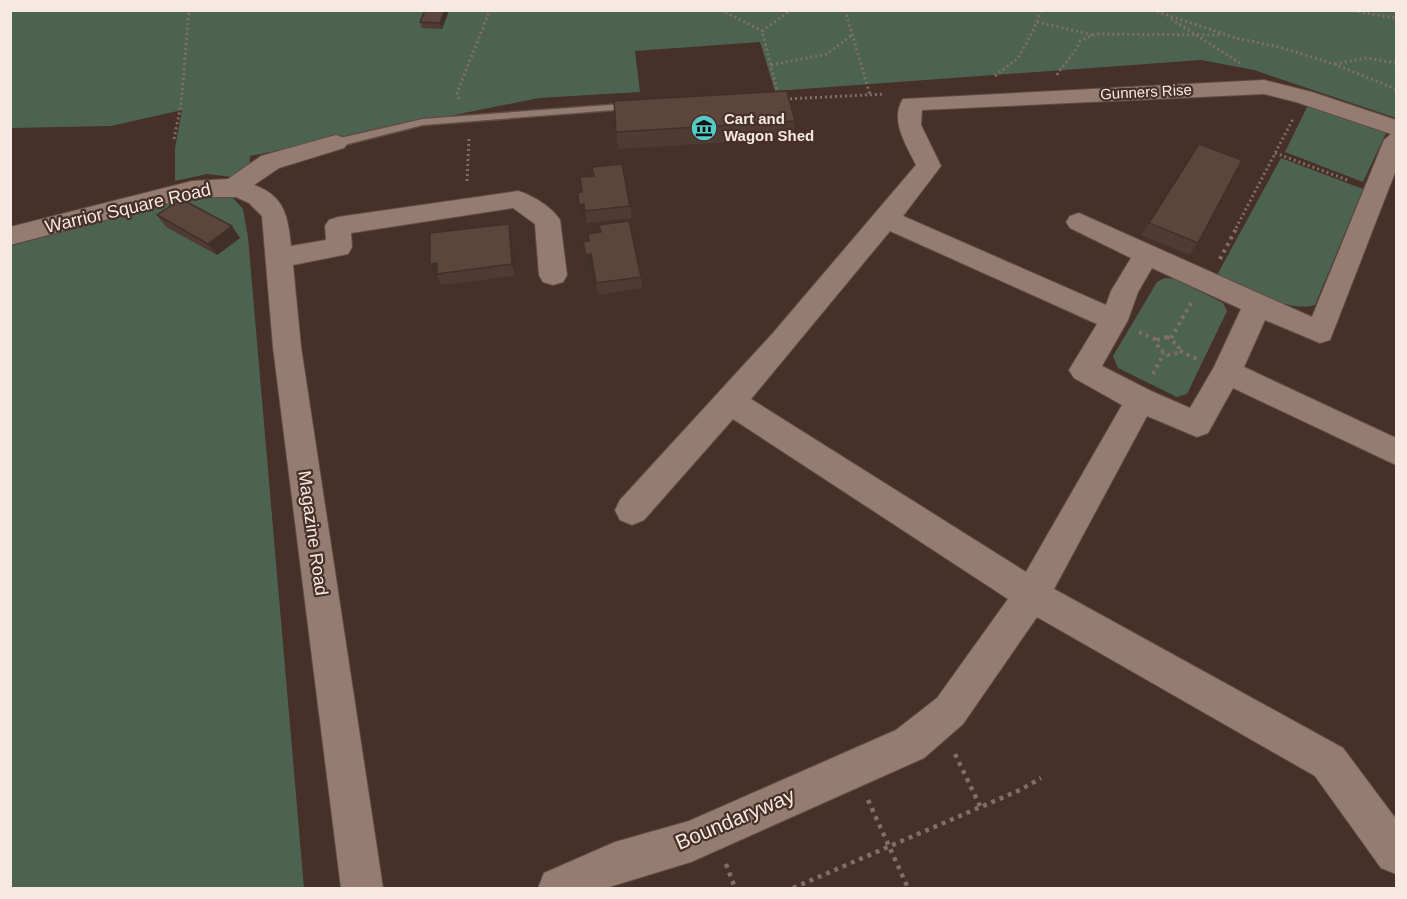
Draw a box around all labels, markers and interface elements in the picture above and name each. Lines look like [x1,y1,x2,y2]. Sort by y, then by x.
street label: Gunners Rise [1100,81,1192,102]
place label: Cart and Wagon Shed [724,110,814,144]
museum icon: Cart and Wagon Shed [689,113,719,143]
street label: Warrior Square Road [43,179,213,237]
street label: Magazine Road [294,469,332,597]
street label: Boundaryway [672,783,798,854]

